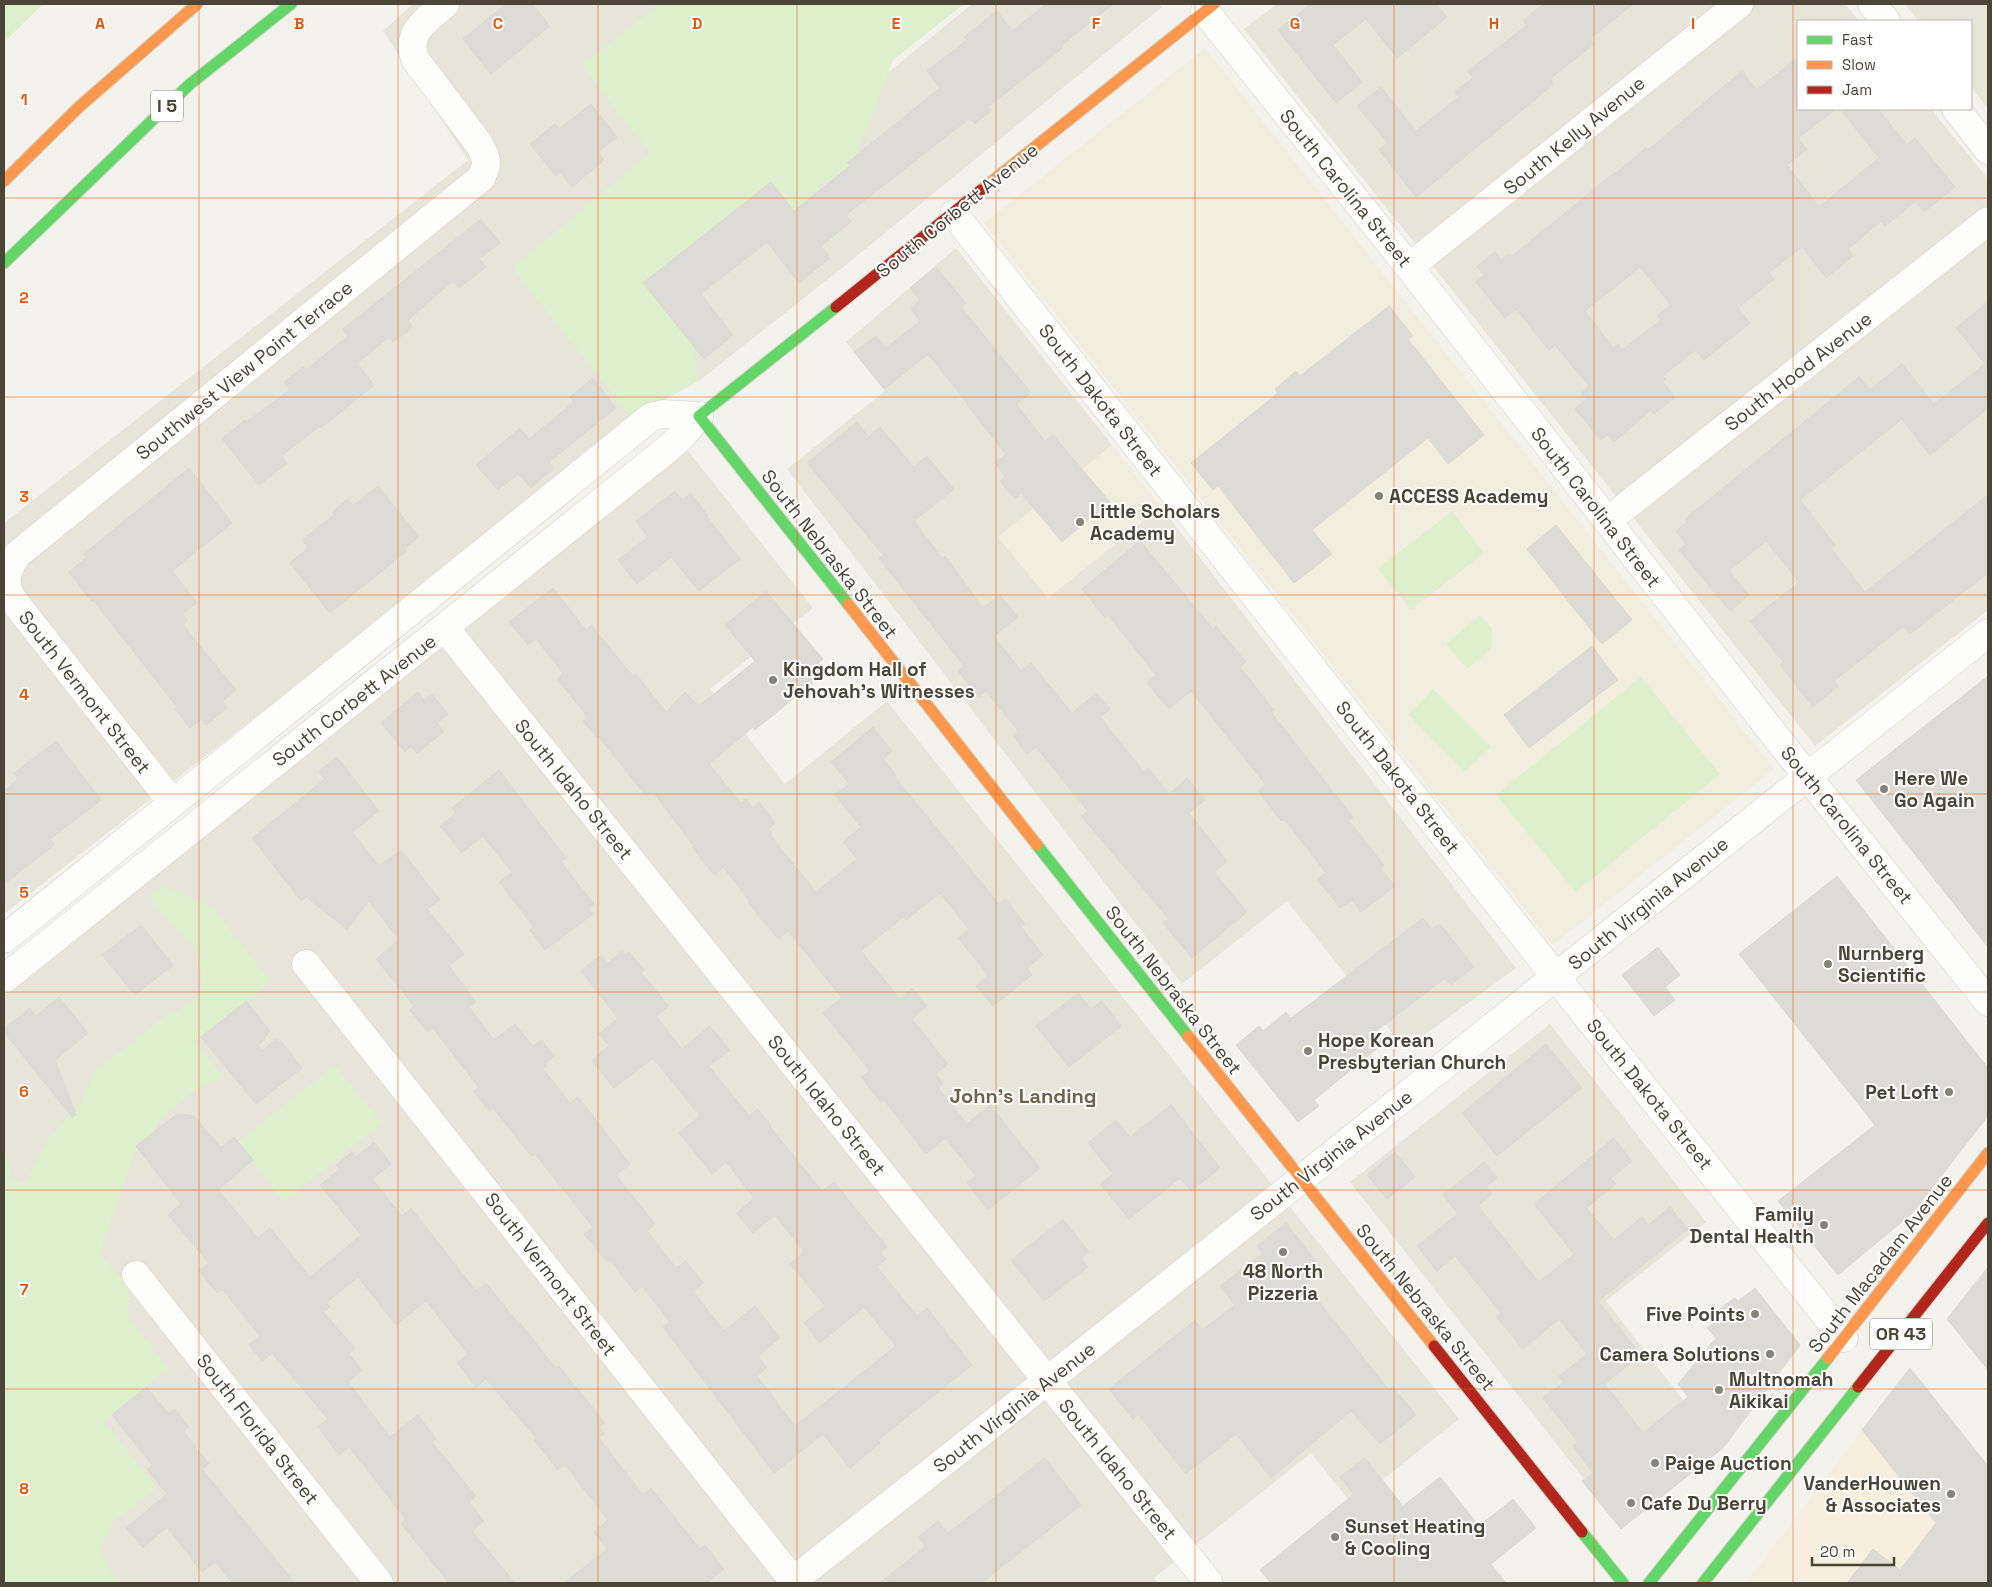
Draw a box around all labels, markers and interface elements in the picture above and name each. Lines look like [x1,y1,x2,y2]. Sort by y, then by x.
text: A [95,13,105,34]
text: B [294,13,304,34]
text: C [493,13,503,34]
text: D [692,13,702,34]
text: E [892,13,901,34]
text: F [1092,13,1101,34]
text: G [1290,13,1300,34]
text: H [1489,13,1499,34]
text: I [1691,13,1695,34]
legend [1797,20,1972,110]
text: Fast [1842,30,1873,49]
text: Slow [1842,55,1876,74]
street label: South Kelly Avenue [1498,70,1650,200]
text: Jam [1842,80,1872,99]
text: 1 [20,89,28,110]
road number: I 5 [151,90,183,122]
street label: South Carolina Street [1274,104,1417,273]
street label: South Corbett Avenue [871,137,1043,283]
street label: Southwest View Point Terrace [131,275,358,466]
text: 2 [19,287,29,308]
street label: South Hood Avenue [1720,306,1877,437]
street label: South Dakota Street [1033,319,1168,482]
street label: South Carolina Street [1525,422,1666,593]
street label: South Nebraska Street [756,465,903,644]
place label: ACCESS Academy [1389,484,1548,509]
text: 3 [19,486,29,507]
marker: ACCESS Academy [1373,490,1385,502]
place label: Little Scholars Academy [1090,499,1220,546]
marker: Little Scholars Academy [1074,516,1086,528]
street label: South Vermont Street [13,606,156,779]
street label: South Corbett Avenue [267,629,441,772]
place label: Kingdom Hall of Jehovah's Witnesses [783,657,975,704]
marker: Kingdom Hall of Jehovah's Witnesses [767,674,779,686]
text: 4 [19,684,29,705]
street label: South Dakota Street [1330,696,1465,859]
street label: South Idaho Street [509,714,638,865]
street label: South Carolina Street [1775,741,1918,910]
place label: Here We Go Again [1894,766,1975,813]
marker: Here We Go Again [1878,783,1890,795]
street label: South Virginia Avenue [1563,831,1734,976]
text: 5 [19,882,29,903]
street label: South Nebraska Street [1100,901,1247,1080]
place label: Nurnberg Scientific [1838,941,1926,988]
marker: Nurnberg Scientific [1822,958,1834,970]
street label: South Dakota Street [1581,1014,1718,1175]
place label: Hope Korean Presbyterian Church [1318,1028,1506,1075]
street label: South Idaho Street [762,1030,891,1181]
marker: Hope Korean Presbyterian Church [1302,1045,1314,1057]
place label: Pet Loft [1865,1080,1939,1105]
text: 6 [19,1081,29,1102]
district label: John's Landing [949,1083,1097,1109]
street label: South Virginia Avenue [1245,1084,1417,1227]
marker: Pet Loft [1943,1086,1955,1098]
street label: South Macadam Avenue [1803,1169,1958,1358]
street label: South Vermont Street [479,1188,622,1361]
place label: Family Dental Health [1690,1202,1814,1249]
street label: South Nebraska Street [1350,1219,1501,1396]
marker: Family Dental Health [1818,1219,1830,1231]
marker: 48 North Pizzeria [1277,1246,1289,1258]
place label: 48 North Pizzeria [1243,1259,1323,1306]
text: 7 [20,1279,29,1300]
place label: Five Points [1646,1302,1745,1327]
marker: Five Points [1749,1308,1761,1320]
road number: OR 43 [1870,1318,1932,1350]
street label: South Virginia Avenue [928,1336,1100,1479]
place label: Camera Solutions [1600,1342,1760,1367]
marker: Camera Solutions [1764,1348,1776,1360]
street label: South Florida Street [191,1349,324,1510]
place label: Multnomah Aikikai [1729,1367,1833,1414]
marker: Multnomah Aikikai [1713,1384,1725,1396]
street label: South Idaho Street [1053,1394,1182,1545]
place label: Paige Auction [1665,1451,1792,1476]
marker: Paige Auction [1649,1457,1661,1469]
place label: VanderHouwen & Associates [1803,1471,1941,1518]
text: 8 [19,1478,29,1499]
marker: VanderHouwen & Associates [1945,1488,1957,1500]
place label: Cafe Du Berry [1641,1491,1767,1516]
marker: Cafe Du Berry [1625,1497,1637,1509]
place label: Sunset Heating & Cooling [1345,1514,1485,1561]
marker: Sunset Heating & Cooling [1329,1531,1341,1543]
scale bar [1812,1534,1894,1566]
text: 20 m [1820,1542,1855,1561]

